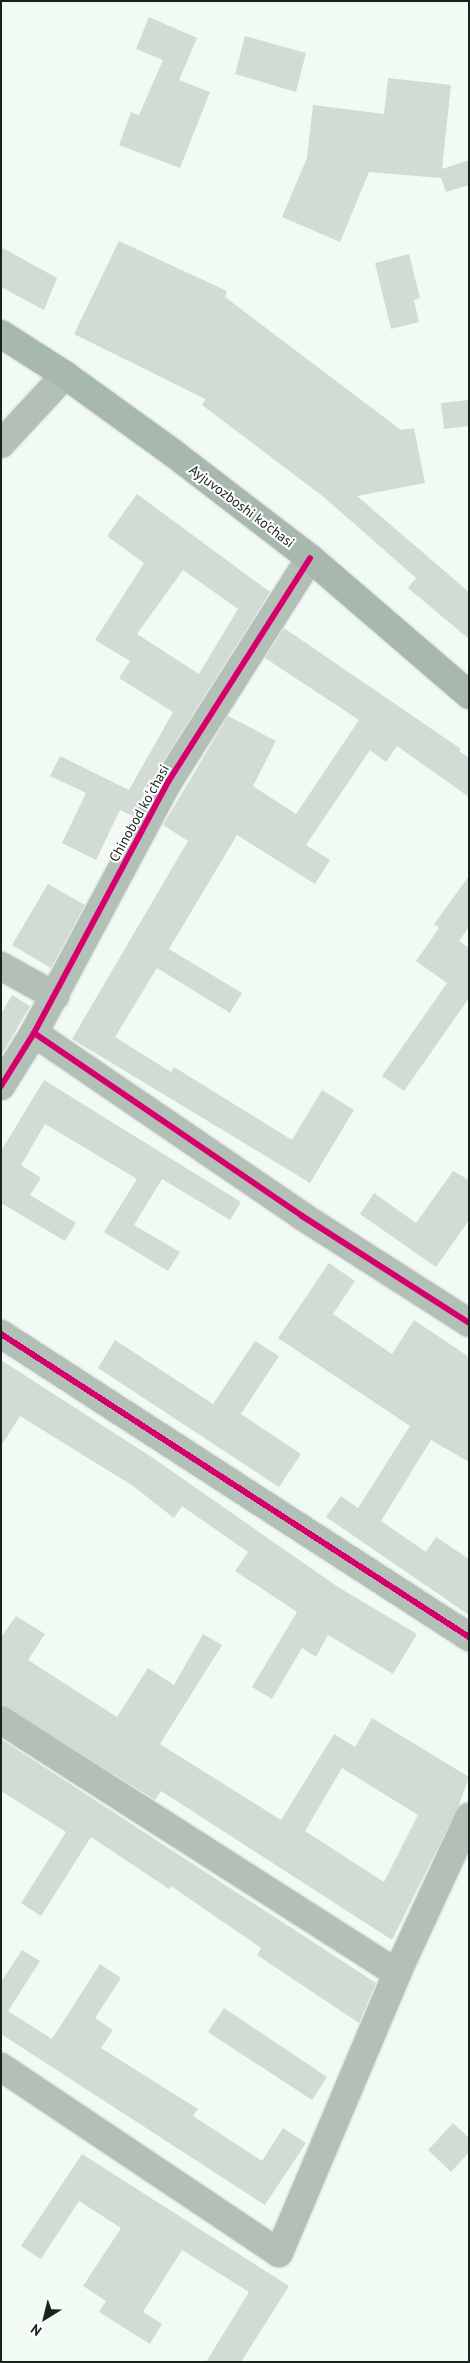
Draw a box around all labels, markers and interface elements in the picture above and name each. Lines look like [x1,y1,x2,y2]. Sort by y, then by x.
street label: Ayjuvozboshi ko'chasi [186,461,298,551]
street label: Chinobod koʻchasi [105,761,173,865]
north arrow [20,2293,70,2343]
text: N [27,2320,45,2340]

